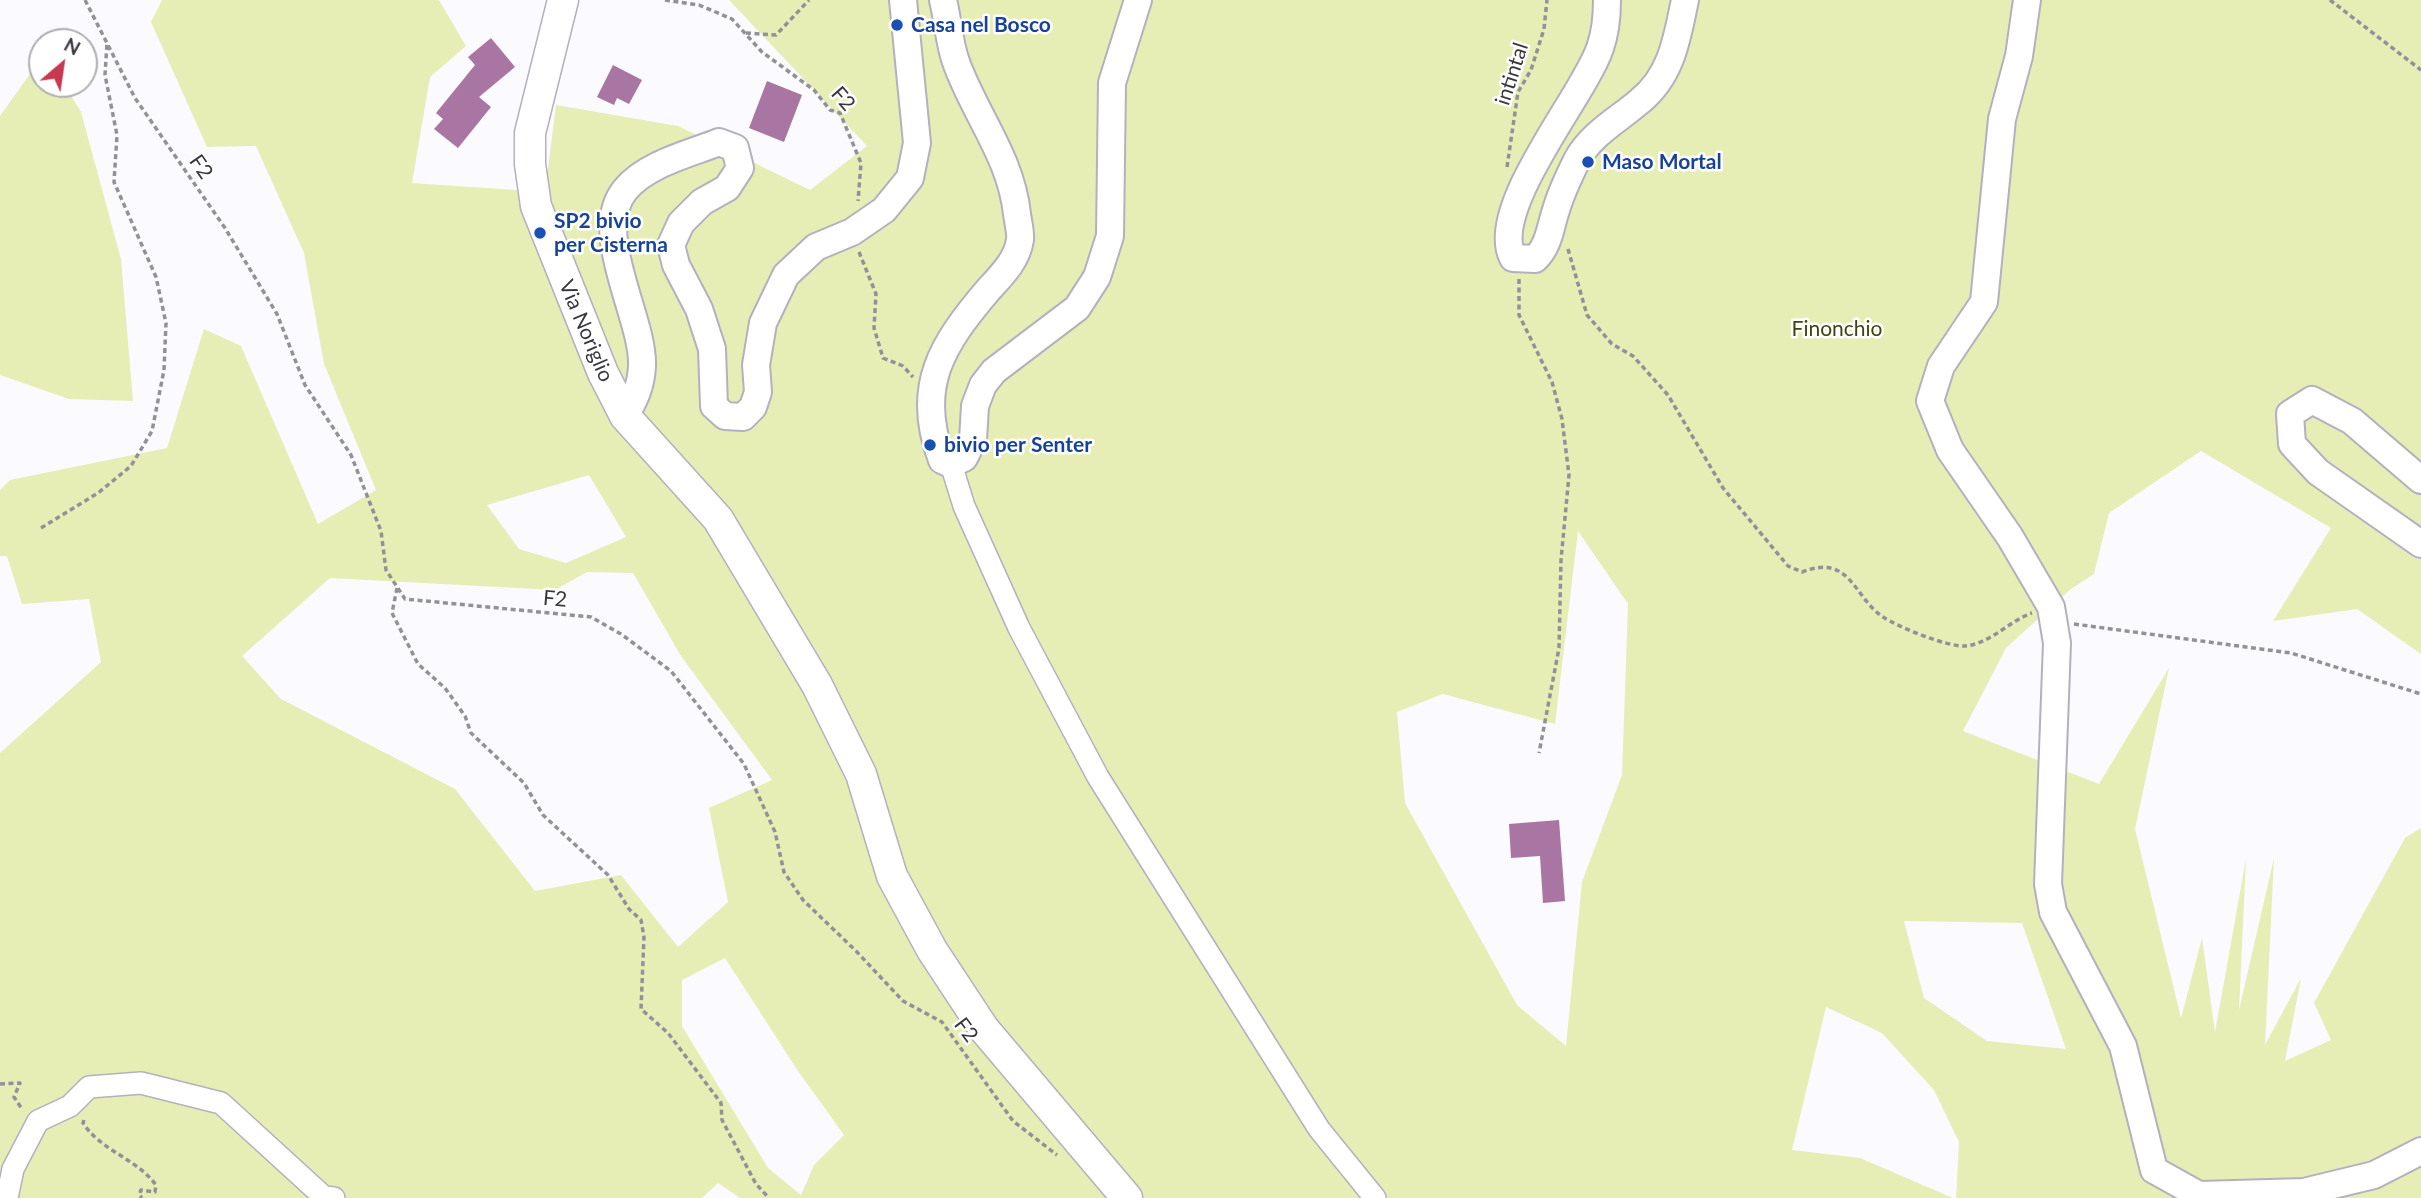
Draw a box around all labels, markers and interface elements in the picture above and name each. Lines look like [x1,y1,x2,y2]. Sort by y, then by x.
place label: Casa nel Bosco [911,12,1051,38]
marker: Casa nel Bosco [889,17,905,33]
north arrow [28,28,98,98]
text: N [60,32,84,60]
street label: intintal [1490,40,1534,108]
street label: F2 [826,82,860,116]
place label: Maso Mortal [1602,149,1722,175]
street label: F2 [184,150,218,184]
marker: Maso Mortal [1580,154,1596,170]
place label: SP2 bivio per Cisterna [554,208,668,258]
marker: SP2 bivio per Cisterna [532,225,548,241]
street label: Via Noriglio [553,276,619,386]
park label: Finonchio [1792,316,1882,342]
place label: bivio per Senter [944,432,1092,458]
marker: bivio per Senter [922,437,938,453]
street label: F2 [542,585,568,613]
street label: F2 [949,1013,983,1047]

